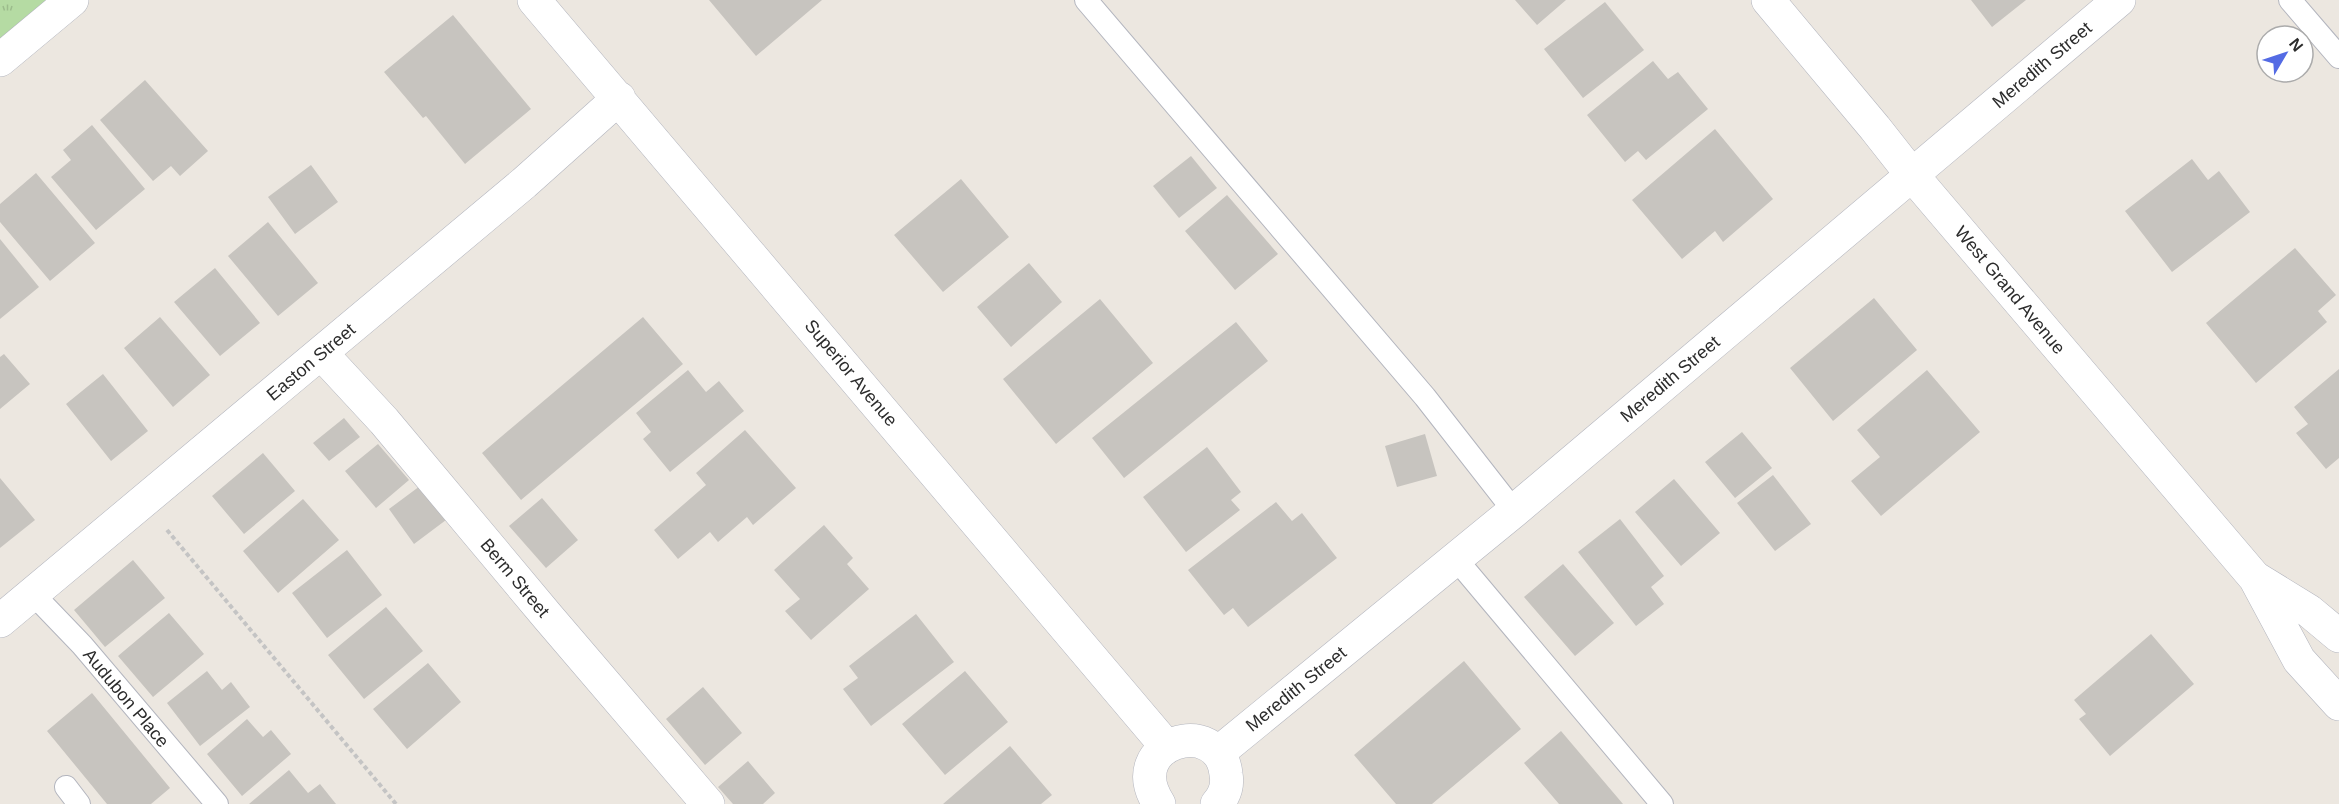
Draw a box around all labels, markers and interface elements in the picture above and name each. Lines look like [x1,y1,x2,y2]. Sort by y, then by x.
street label: Meredith Street [1988,18,2096,112]
north arrow [2255,24,2315,84]
text: N [2286,35,2307,55]
street label: West Grand Avenue [1951,222,2069,358]
street label: Superior Avenue [801,316,901,430]
street label: Easton Street [263,319,359,405]
street label: Meredith Street [1616,332,1724,426]
street label: Berm Street [476,535,554,621]
street label: Meredith Street [1242,643,1350,735]
street label: Audubon Place [79,645,173,751]

